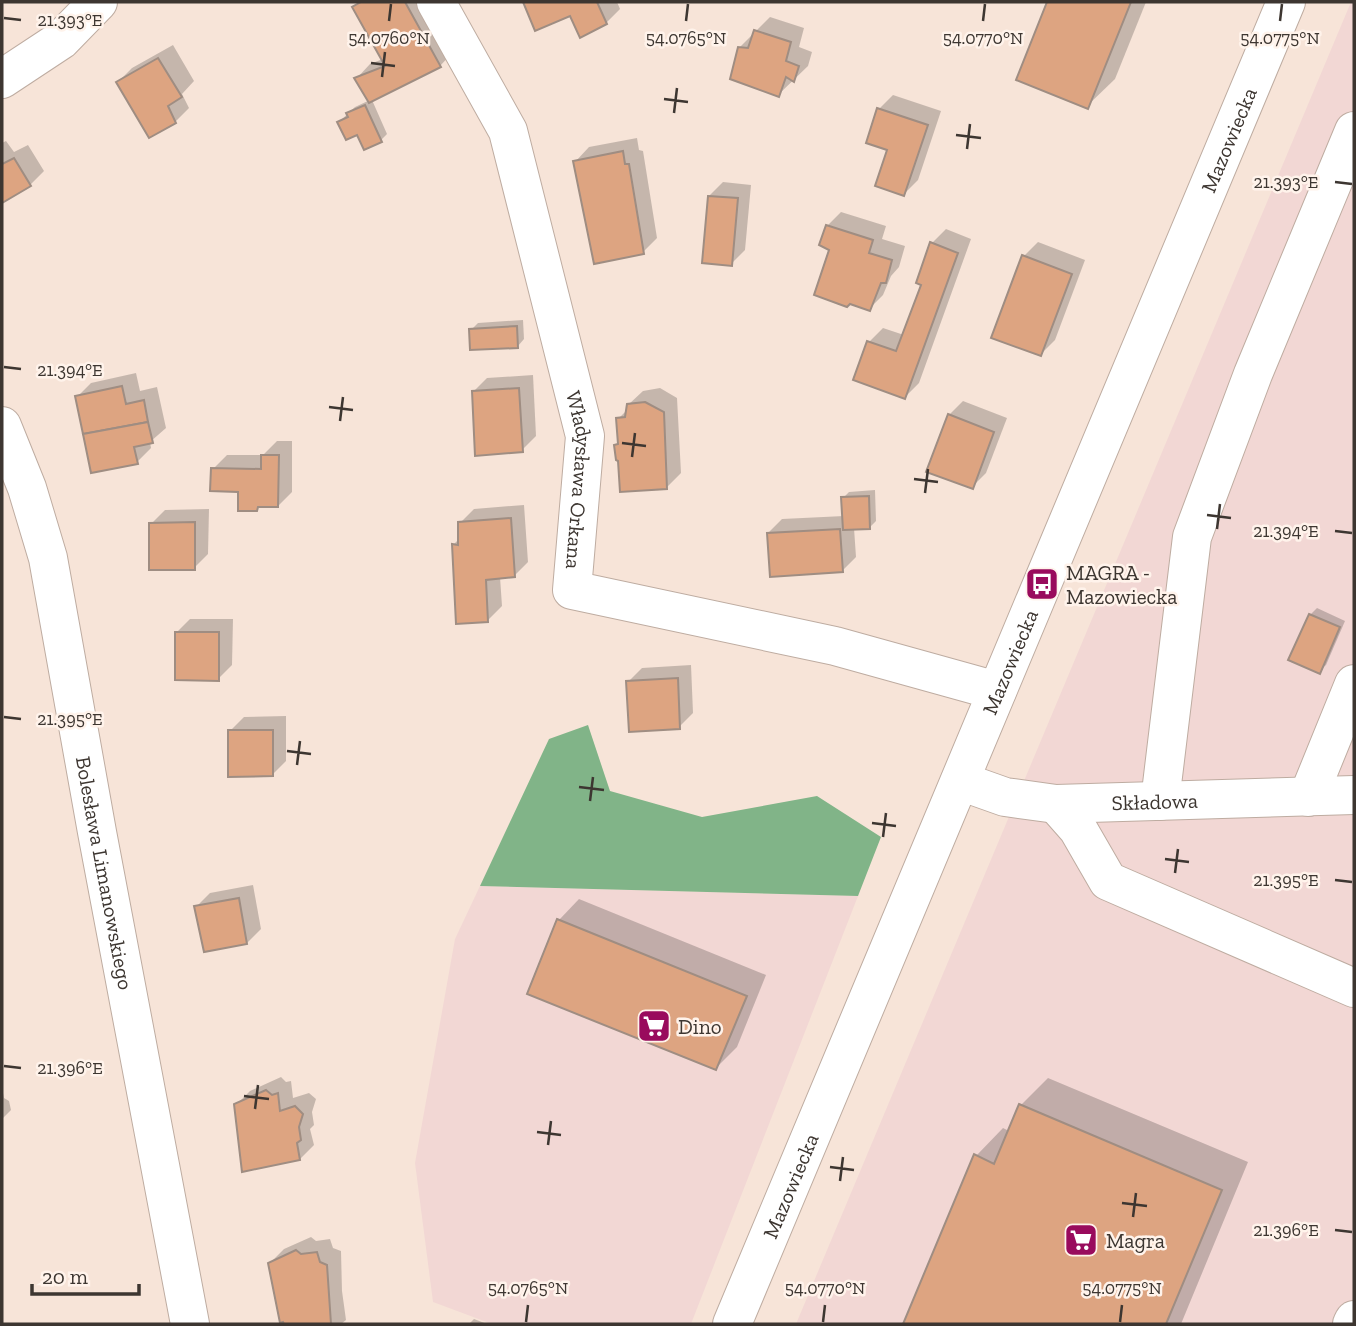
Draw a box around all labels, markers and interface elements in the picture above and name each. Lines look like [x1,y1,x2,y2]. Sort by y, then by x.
text: 21.393°E [38,9,102,31]
text: 54.0760°N [348,27,430,49]
text: 54.0765°N [646,27,726,49]
text: 54.0770°N [943,27,1023,49]
text: 54.0775°N [1240,27,1320,49]
street label: Mazowiecka [1195,84,1261,196]
text: 21.393°E [1254,171,1318,193]
text: 21.394°E [37,359,103,381]
street label: Władysława Orkana [561,388,597,570]
text: 21.394°E [1253,520,1319,542]
place label: MAGRA - Mazowiecka [1066,560,1177,609]
bus stop icon: MAGRA - Mazowiecka [1023,565,1061,603]
street label: Mazowiecka [976,606,1043,718]
text: 21.395°E [37,708,103,730]
street label: Bolesława Limanowskiego [71,754,139,992]
street label: Składowa [1111,787,1198,815]
text: 21.395°E [1253,869,1319,891]
supermarket icon: Dino [635,1007,673,1045]
place label: Dino [678,1014,722,1039]
text: 21.396°E [37,1057,103,1079]
street label: Mazowiecka [757,1129,823,1242]
text: 21.396°E [1253,1219,1319,1241]
supermarket icon: Magra [1062,1221,1100,1259]
place label: Magra [1106,1228,1165,1253]
scale bar [32,1252,138,1296]
text: 20 m [42,1264,88,1289]
text: 54.0765°N [488,1277,568,1299]
text: 54.0770°N [785,1277,865,1299]
text: 54.0775°N [1082,1277,1162,1299]

